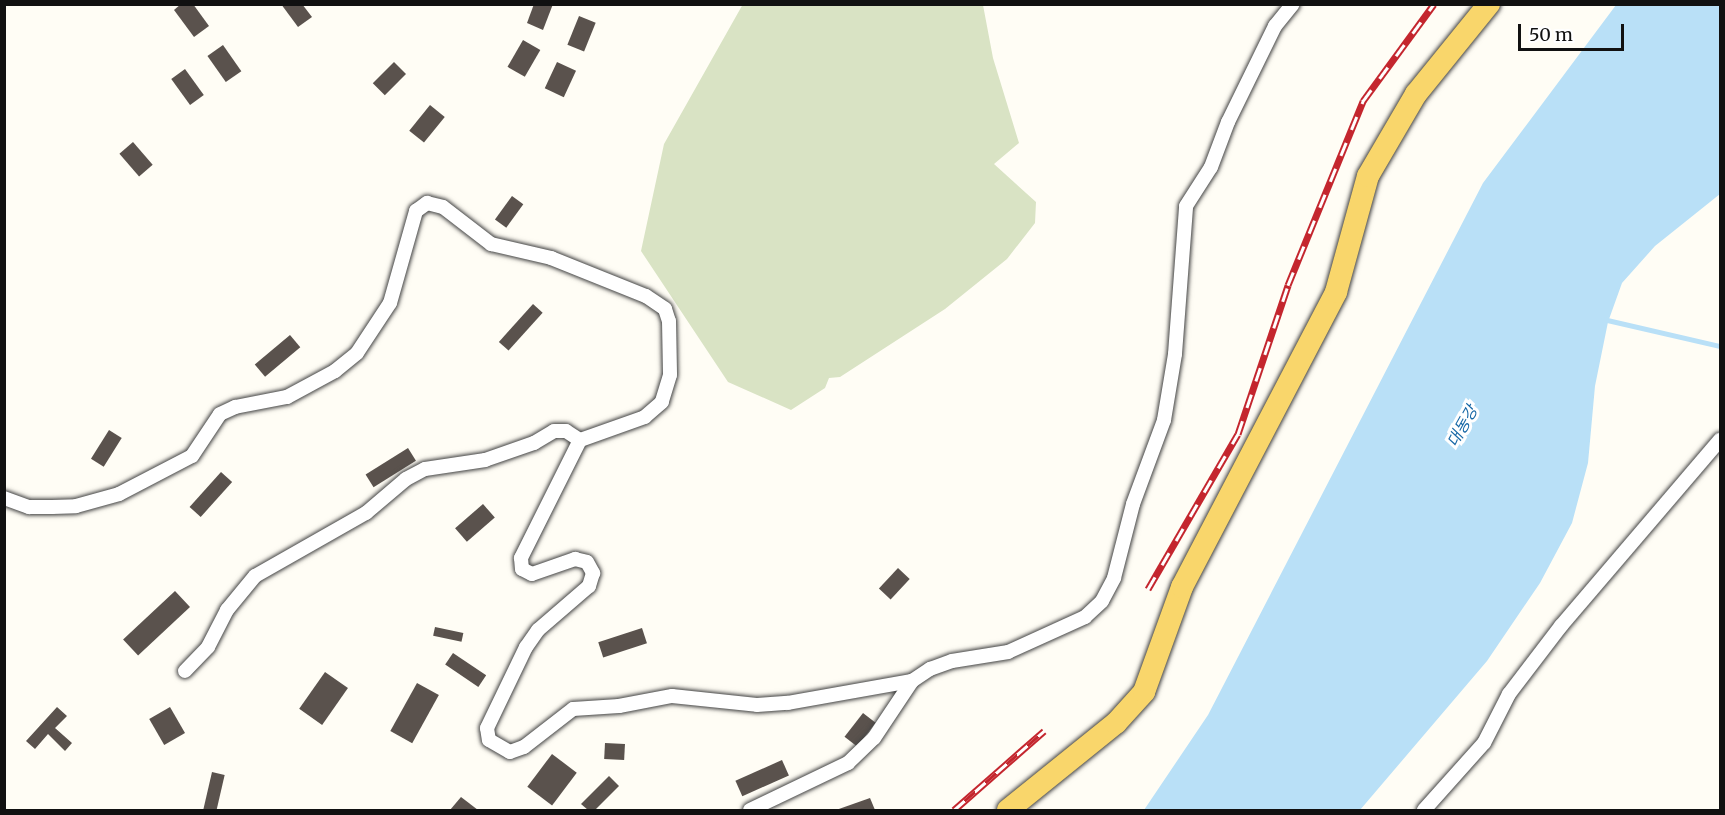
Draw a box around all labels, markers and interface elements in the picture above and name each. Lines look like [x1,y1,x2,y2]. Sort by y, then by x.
scale bar [1521,12,1628,50]
text: 50 m [1529,23,1573,46]
water label: 대동강 [1443,402,1481,450]

